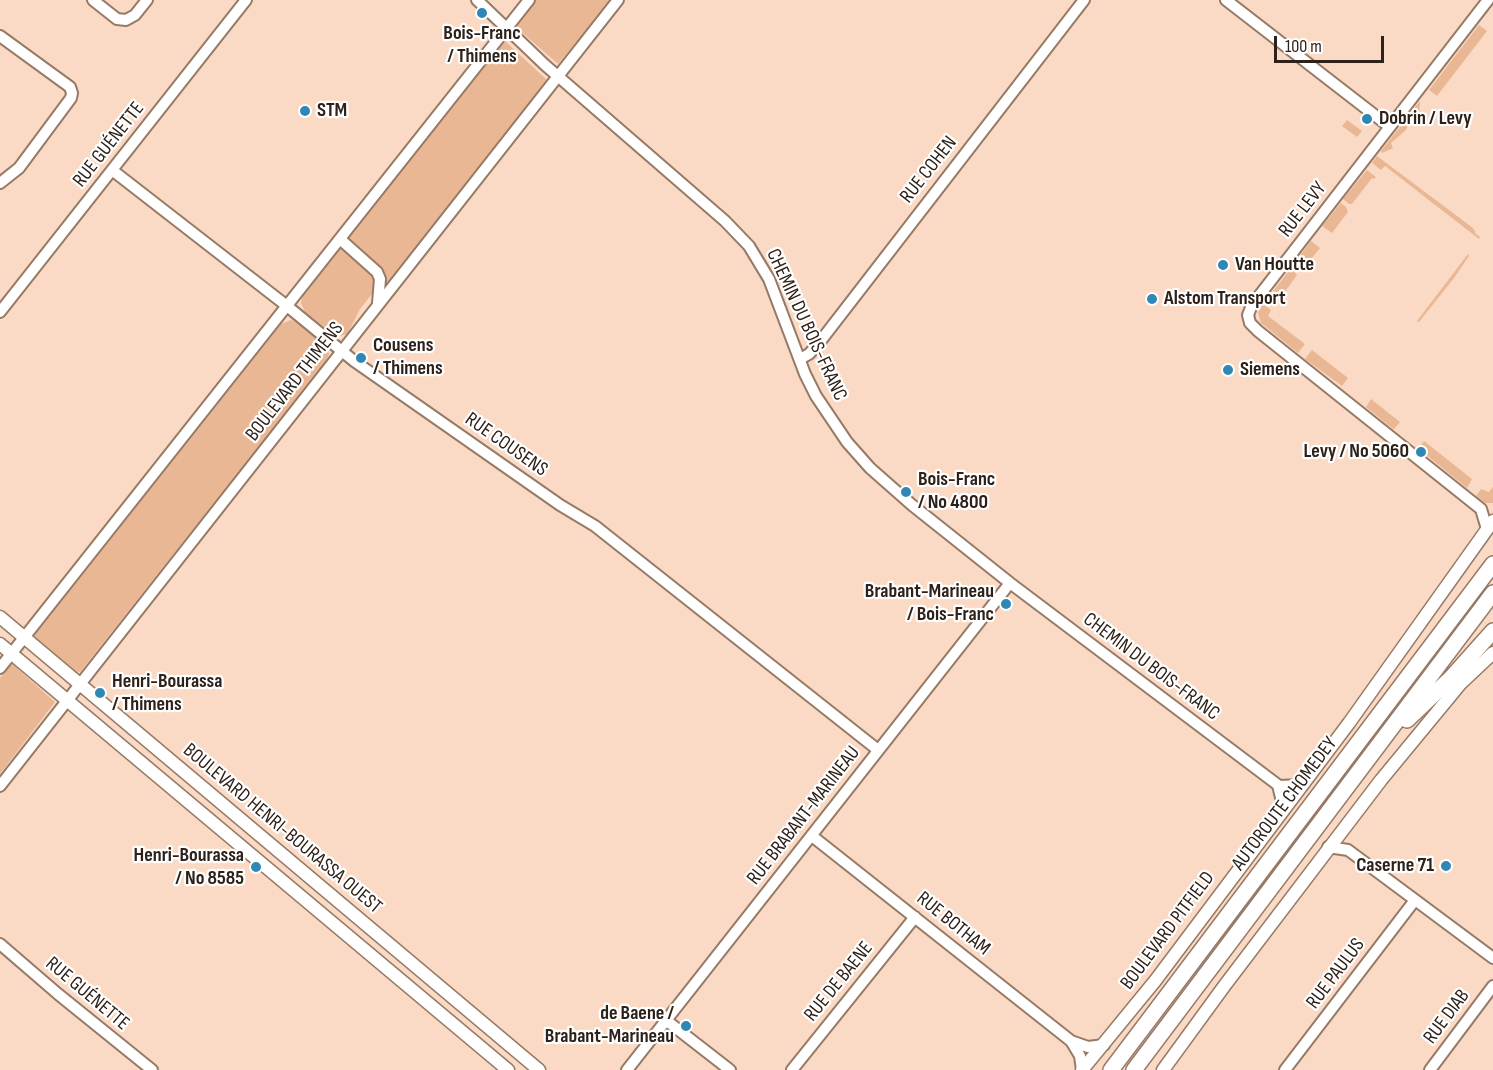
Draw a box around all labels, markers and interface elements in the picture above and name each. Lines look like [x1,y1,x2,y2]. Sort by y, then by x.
marker: Bois-Franc / Thimens [475,6,489,20]
place label: Bois-Franc / Thimens [443,22,521,69]
scale bar [1277,24,1386,62]
text: 100 m [1285,36,1322,57]
street label: RUE GUÉNETTE [68,98,150,192]
place label: STM [317,99,347,123]
marker: STM [298,104,312,118]
place label: Dobrin / Levy [1379,107,1472,131]
marker: Dobrin / Levy [1360,112,1374,126]
street label: RUE COHEN [895,132,963,208]
street label: RUE LEVY [1274,178,1332,242]
street label: CHEMIN DU BOIS-FRANC [760,245,852,405]
place label: Van Houtte [1235,253,1314,277]
marker: Van Houtte [1216,258,1230,272]
place label: Alstom Transport [1164,287,1286,311]
marker: Alstom Transport [1145,292,1159,306]
street label: BOULEVARD THIMENS [241,318,349,446]
place label: Cousens / Thimens [373,334,443,381]
marker: Cousens / Thimens [354,351,368,365]
place label: Siemens [1240,358,1300,382]
marker: Siemens [1221,363,1235,377]
street label: RUE COUSENS [460,408,552,482]
place label: Levy / No 5060 [1304,440,1409,464]
marker: Levy / No 5060 [1414,445,1428,459]
place label: Bois-Franc / No 4800 [918,468,995,515]
marker: Bois-Franc / No 4800 [899,485,913,499]
place label: Brabant-Marineau / Bois-Franc [865,580,994,627]
marker: Brabant-Marineau / Bois-Franc [999,597,1013,611]
street label: CHEMIN DU BOIS-FRANC [1078,608,1224,726]
place label: Henri-Bourassa / Thimens [112,670,222,717]
marker: Henri-Bourassa / Thimens [93,686,107,700]
street label: AUTOROUTE CHOMEDEY [1227,733,1343,875]
street label: BOULEVARD HENRI-BOURASSA OUEST [178,739,386,919]
street label: RUE BRABANT-MARINEAU [742,742,866,890]
place label: Henri-Bourassa / No 8585 [134,844,244,891]
place label: Caserne 71 [1356,854,1434,878]
marker: Caserne 71 [1439,859,1453,873]
marker: Henri-Bourassa / No 8585 [249,860,263,874]
street label: BOULEVARD PITFIELD [1116,867,1220,995]
street label: RUE BOTHAM [911,887,995,961]
street label: RUE PAULUS [1302,934,1370,1014]
street label: RUE DE BAENE [800,937,878,1027]
street label: RUE GUÉNETTE [40,952,134,1036]
street label: RUE DIAB [1419,985,1475,1049]
place label: de Baene / Brabant-Marineau [545,1002,674,1049]
marker: de Baene / Brabant-Marineau [679,1019,693,1033]

